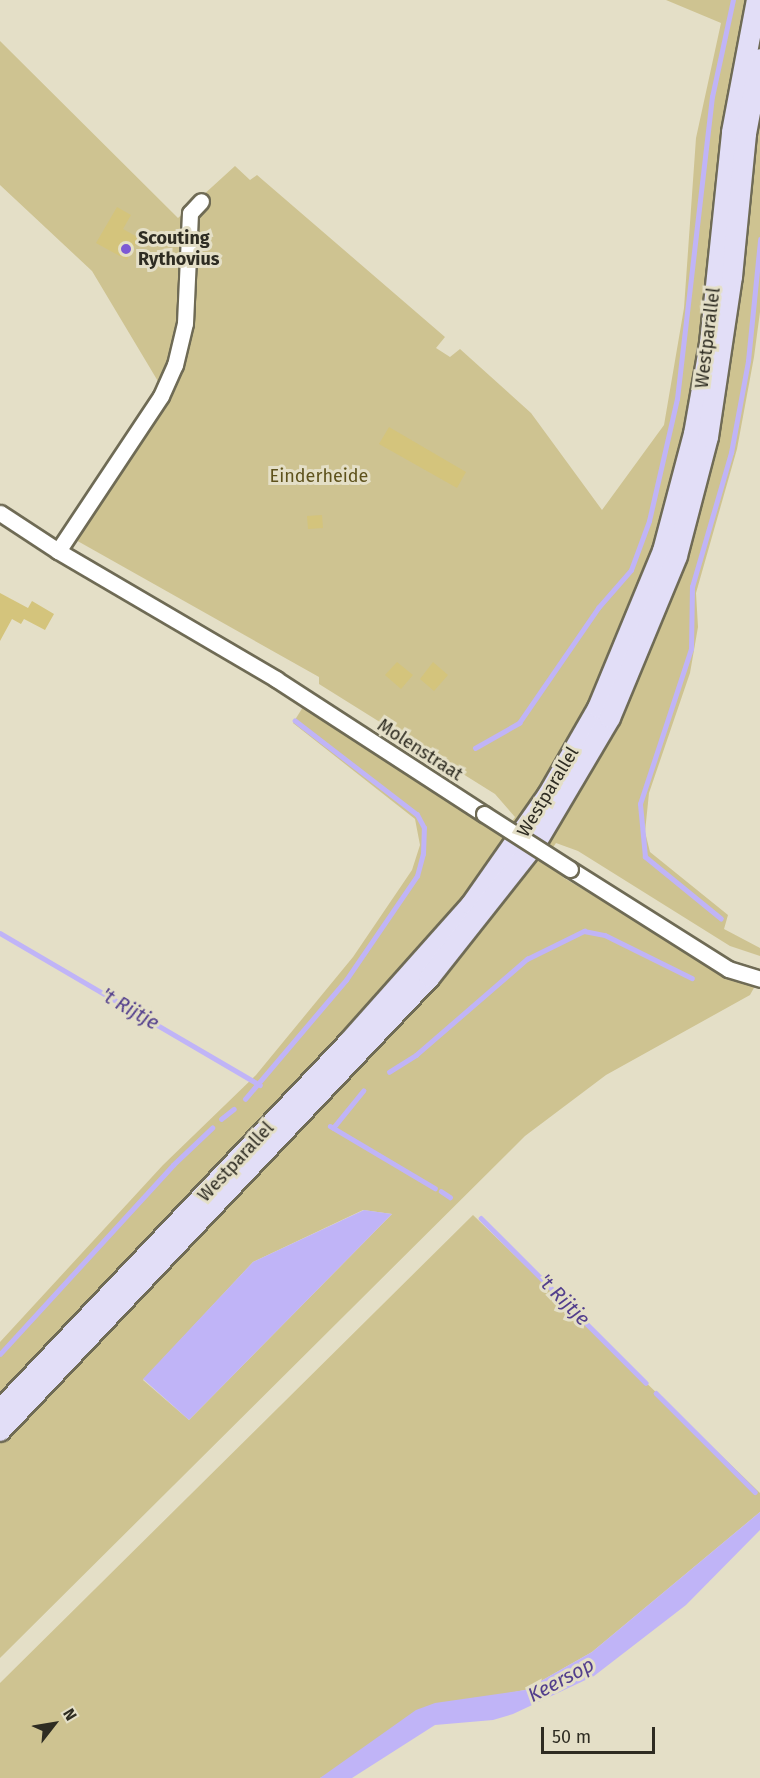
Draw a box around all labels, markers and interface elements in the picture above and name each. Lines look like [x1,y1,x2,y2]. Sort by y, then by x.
place label: Scouting Rythovius [138,228,219,270]
marker: Scouting Rythovius [119,242,133,256]
street label: Westparallel [691,286,725,390]
park label: Einderheide [270,465,368,487]
street label: Molenstraat [373,714,467,786]
street label: Westparallel [513,743,583,841]
water label: 't Rijtje [97,983,163,1035]
street label: Westparallel [194,1118,278,1206]
water label: 't Rijtje [533,1269,595,1331]
water label: Keersop [524,1653,598,1707]
north arrow [24,1694,84,1754]
text: N [59,1705,81,1724]
scale bar [544,1715,658,1753]
text: 50 m [552,1726,591,1748]

